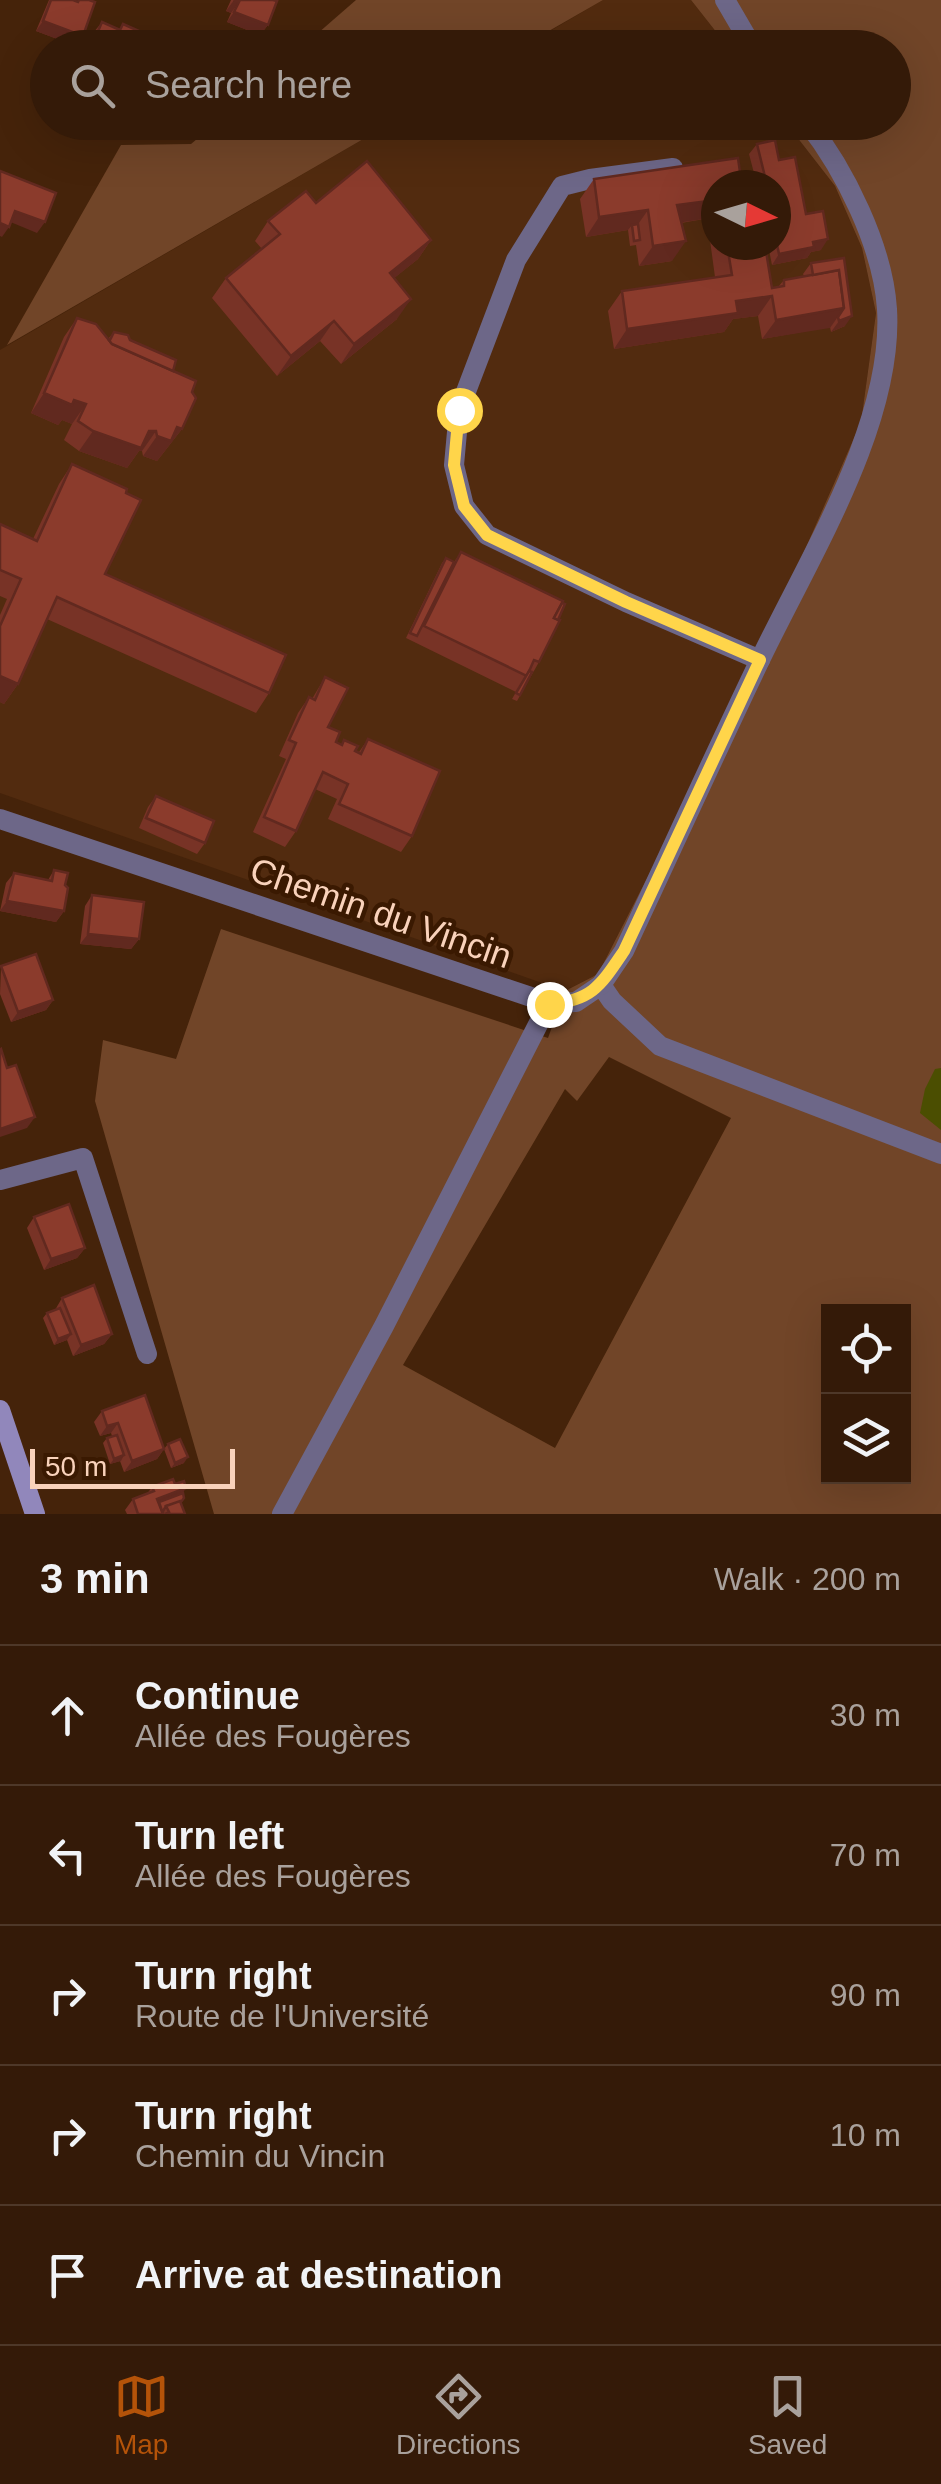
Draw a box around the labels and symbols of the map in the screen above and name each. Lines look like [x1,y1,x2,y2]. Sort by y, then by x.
north arrow [701,170,791,260]
route start [437,388,483,434]
street label: Chemin du Vincin [245,850,517,976]
route end [527,982,573,1028]
scale bar [30,1444,235,1488]

